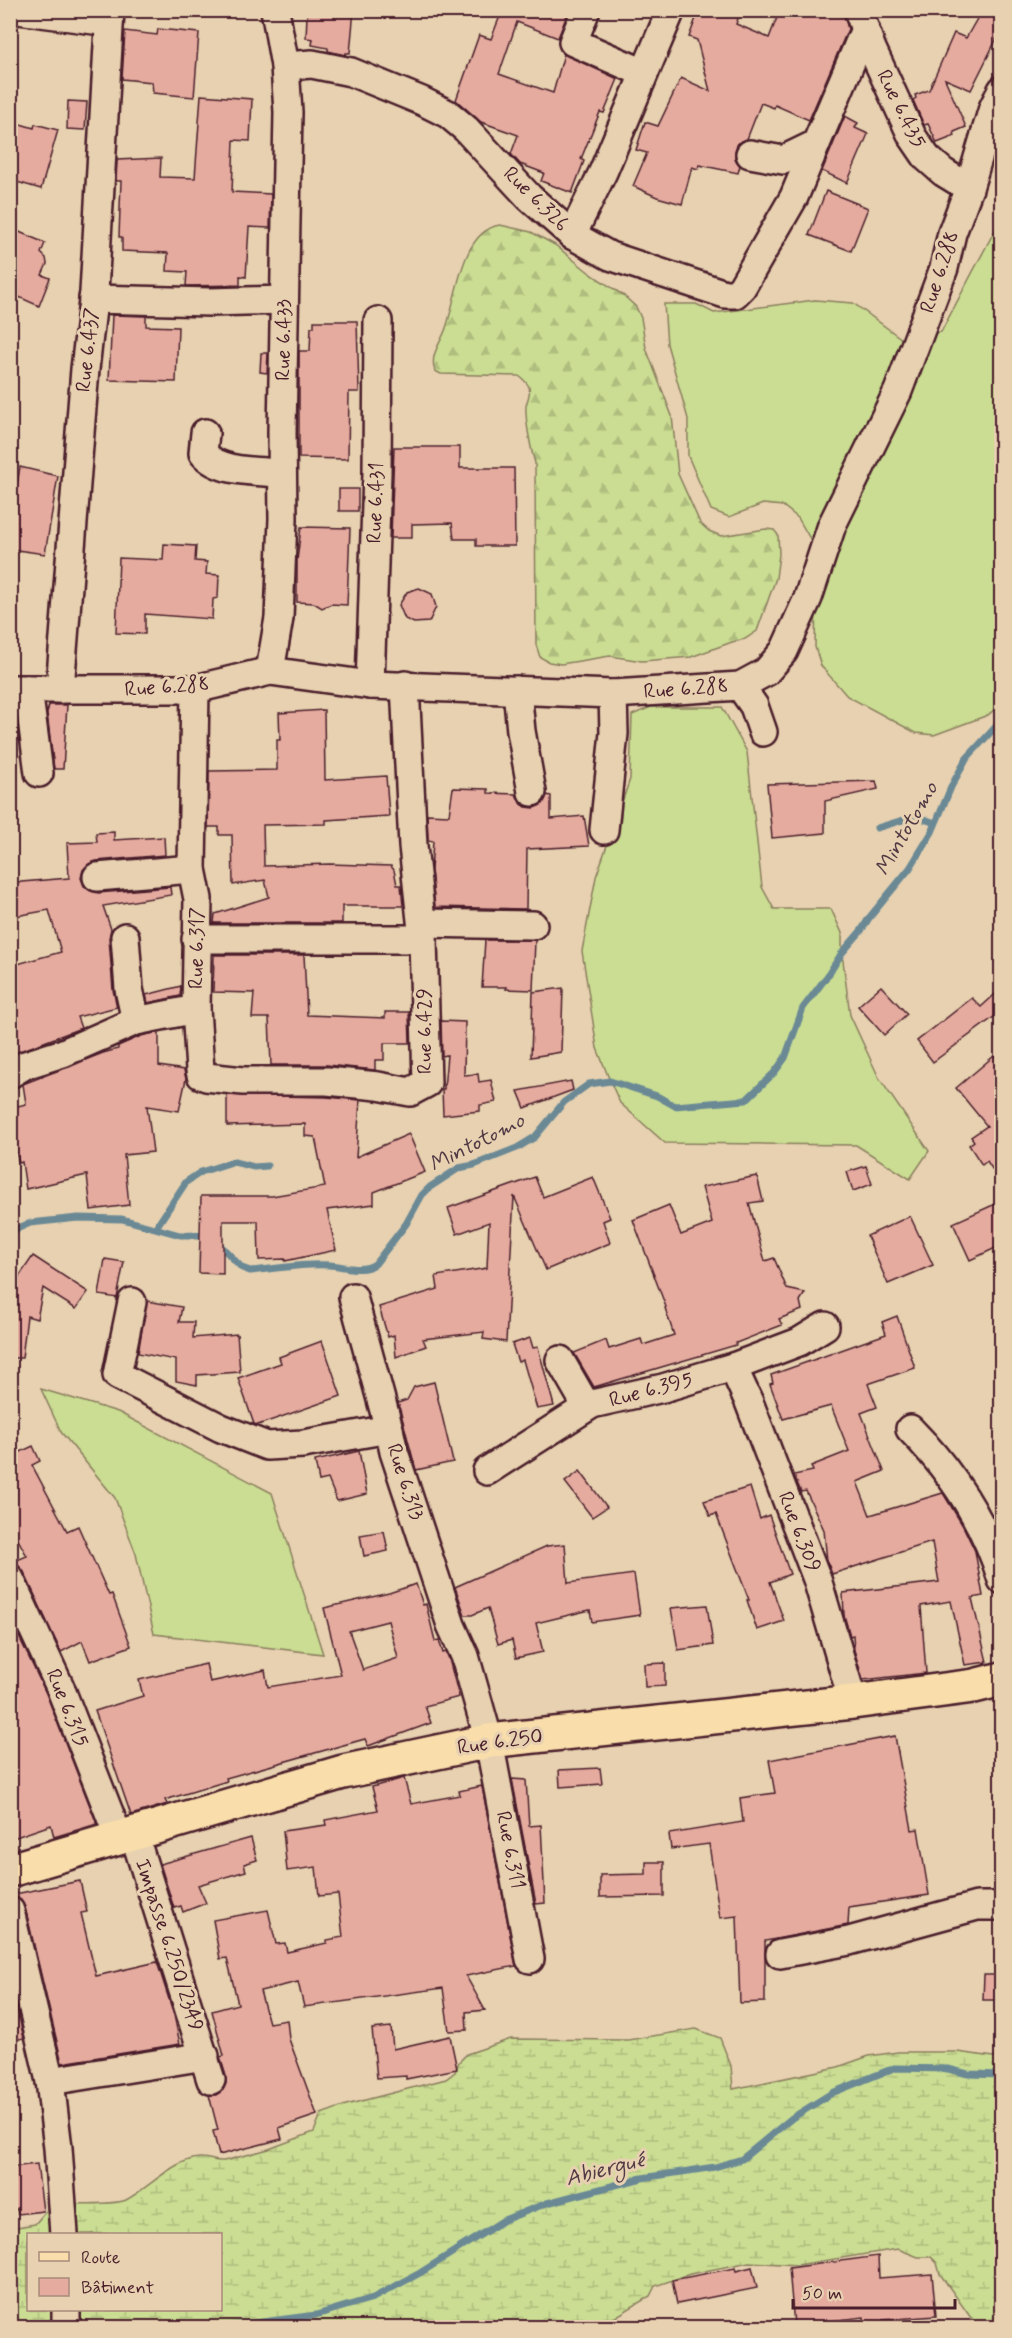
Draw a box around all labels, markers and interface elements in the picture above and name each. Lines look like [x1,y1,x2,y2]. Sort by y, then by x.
street label: Rue 6.435 [869,65,933,153]
street label: Rue 6.326 [497,160,575,238]
street label: Rue 6.288 [914,227,966,317]
street label: Rue 6.433 [269,299,299,381]
street label: Rue 6.437 [70,306,106,394]
street label: Rue 6.431 [361,462,391,544]
street label: Rue 6.288 [124,670,210,704]
street label: Rue 6.288 [643,672,729,706]
water label: Mintotomo [869,777,945,881]
street label: Rue 6.317 [182,907,212,989]
street label: Rue 6.429 [411,988,439,1074]
water label: Mintotomo [424,1107,530,1179]
street label: Rue 6.395 [606,1365,696,1415]
street label: Rue 6.313 [379,1440,431,1524]
street label: Rue 6.309 [771,1488,827,1576]
street label: Rue 6.315 [39,1665,95,1751]
street label: Rue 6.250 [455,1722,545,1762]
street label: Rue 6.311 [489,1809,531,1891]
street label: Impasse 6.250/2349 [128,1855,210,2035]
water label: Abiergué [563,2146,651,2195]
legend [27,2233,222,2311]
text: Route [81,2246,120,2270]
scale bar [793,2272,955,2310]
text: Bâtiment [81,2276,154,2300]
text: 50 m [802,2282,842,2306]

